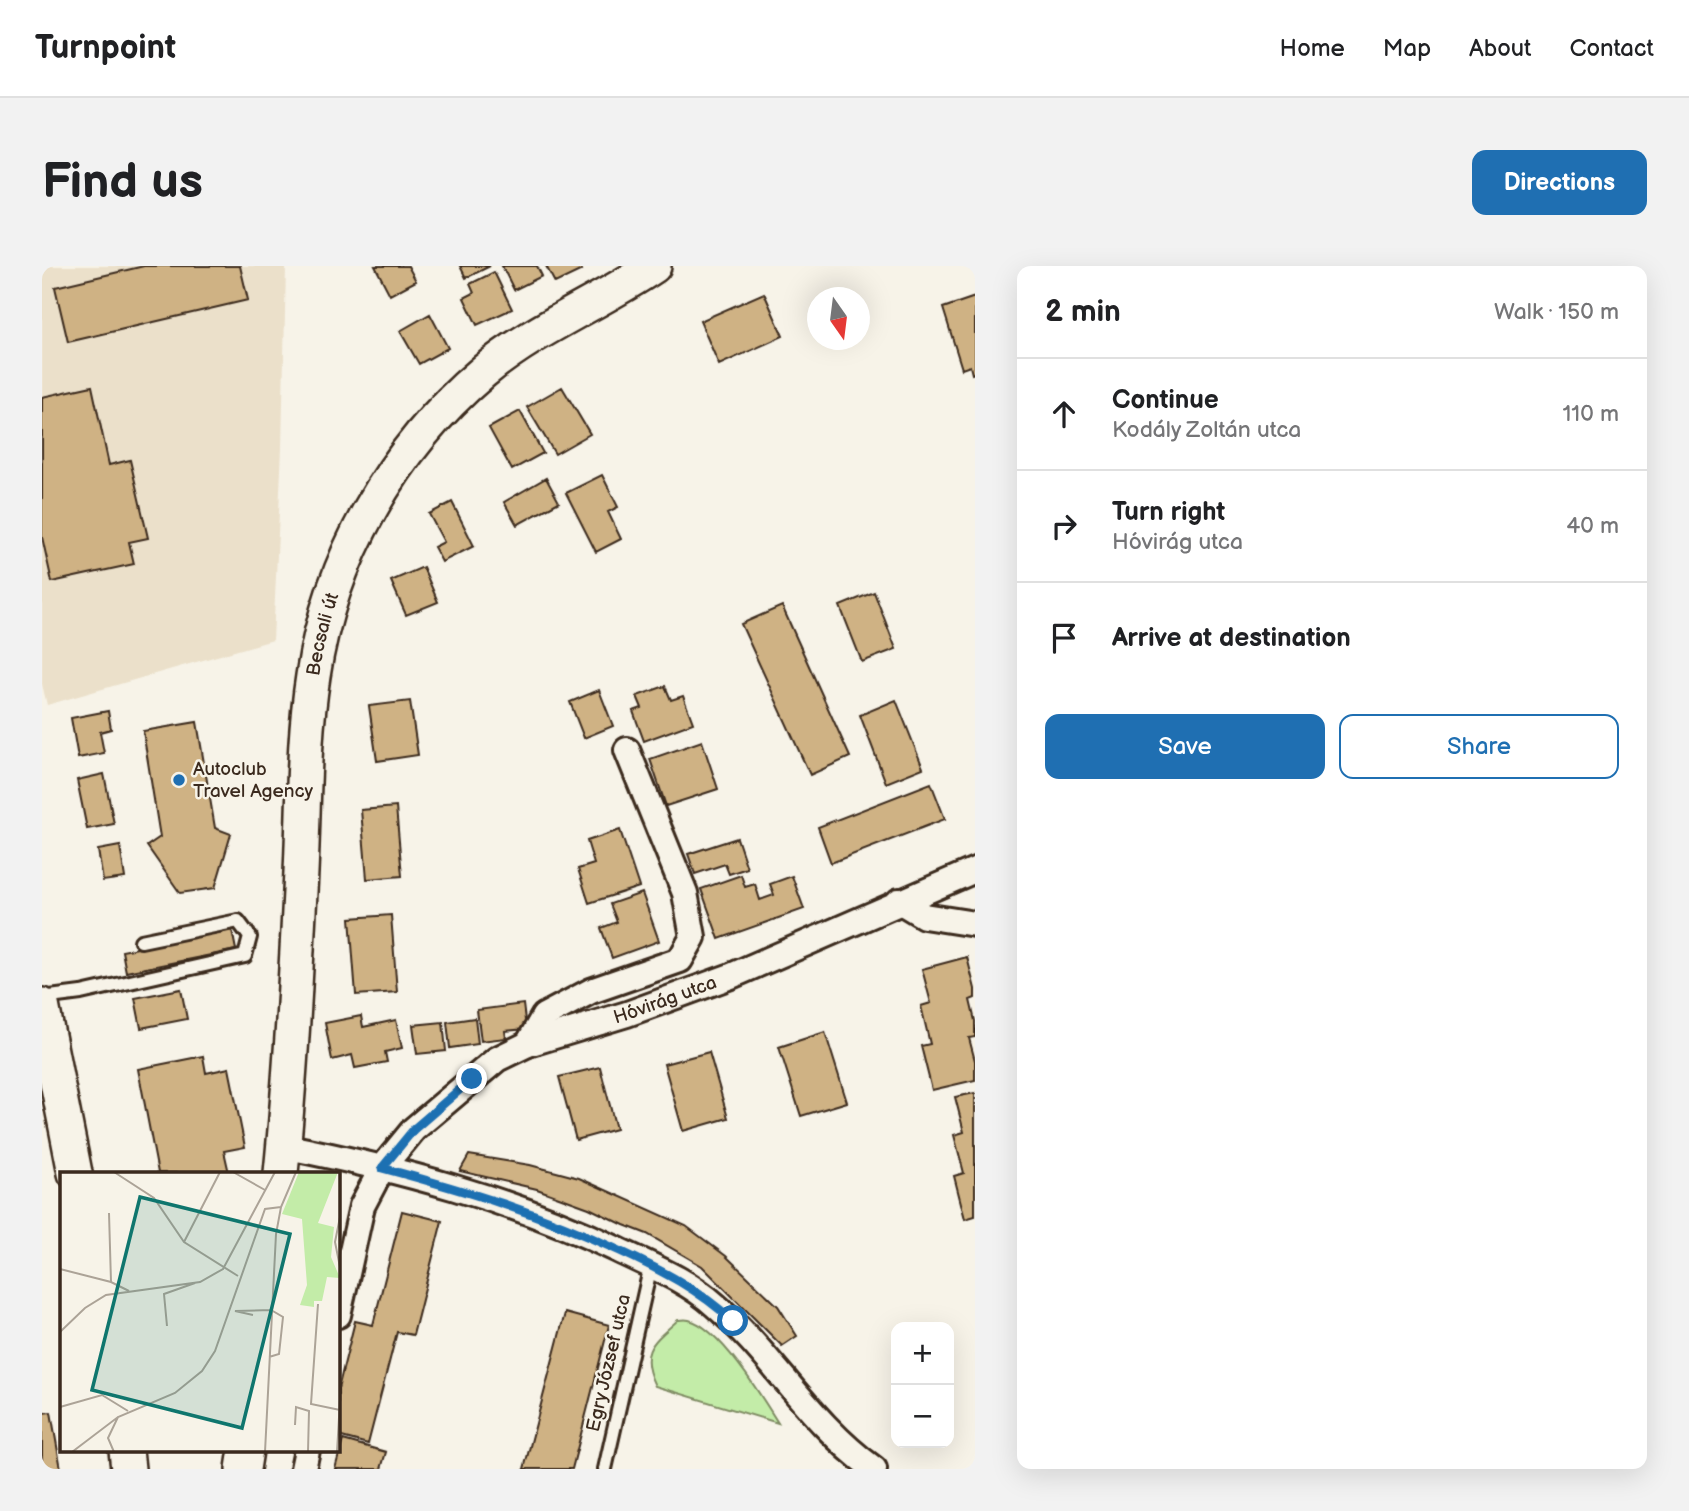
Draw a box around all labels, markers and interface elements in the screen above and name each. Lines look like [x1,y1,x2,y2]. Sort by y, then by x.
text: Turnpoint [35,28,176,68]
text: Home [1280,34,1345,63]
text: Map [1383,34,1431,63]
text: About [1469,34,1531,63]
text: Contact [1569,34,1654,63]
button: Directions [1472,150,1647,215]
text: Find us [42,153,203,212]
north arrow [807,287,870,350]
text: 2 min [1045,294,1121,330]
text: Walk · 150 m [1494,298,1619,326]
text: Continue [1112,385,1219,416]
icon: ahead [1045,395,1083,433]
text: 110 m [1562,400,1619,428]
text: Kodály Zoltán utca [1112,416,1301,444]
text: Turn right [1112,497,1225,528]
icon: right [1045,507,1083,545]
text: 40 m [1566,512,1619,540]
text: Hóvirág utca [1112,528,1243,556]
street label: Becsali út [302,590,344,677]
icon: arrive [1045,619,1083,657]
text: Arrive at destination [1112,623,1351,654]
button: Save [1045,714,1325,779]
button: Share [1339,714,1619,779]
place label: Autoclub Travel Agency [193,758,313,803]
marker: Autoclub Travel Agency [171,772,187,788]
street label: Hóvirág utca [611,971,720,1029]
route end [456,1063,487,1094]
inset map [60,1172,340,1452]
street label: Egry József utca [582,1292,636,1434]
route start [717,1305,748,1336]
map controls [891,1322,954,1448]
button: + [891,1322,954,1385]
button: − [891,1385,954,1448]

